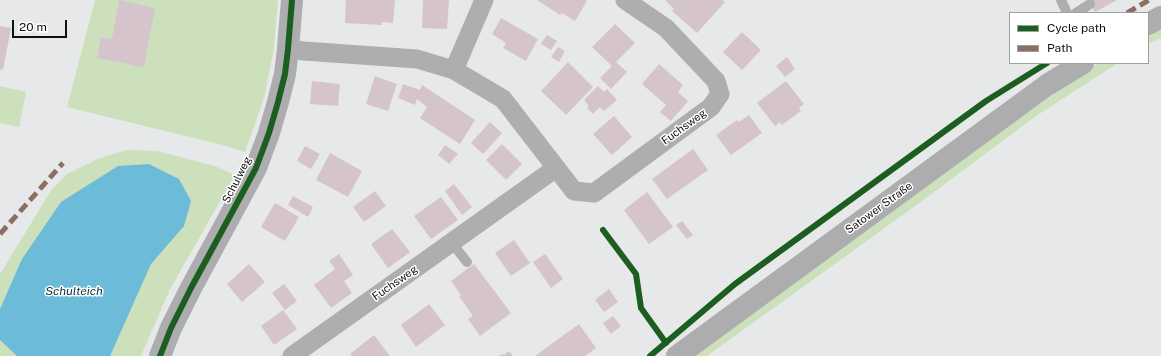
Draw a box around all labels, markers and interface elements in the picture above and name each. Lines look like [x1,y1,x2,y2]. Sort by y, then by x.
scale bar [14,12,69,38]
legend [1009,12,1149,64]
text: 20 m [19,20,47,34]
text: Cycle path [1047,21,1106,35]
text: Path [1047,41,1073,55]
street label: Fuchsweg [659,106,709,148]
street label: Schulweg [220,154,254,206]
street label: Satower Straße [843,179,915,237]
street label: Fuchsweg [370,263,420,303]
water label: Schulteich [45,284,103,298]

